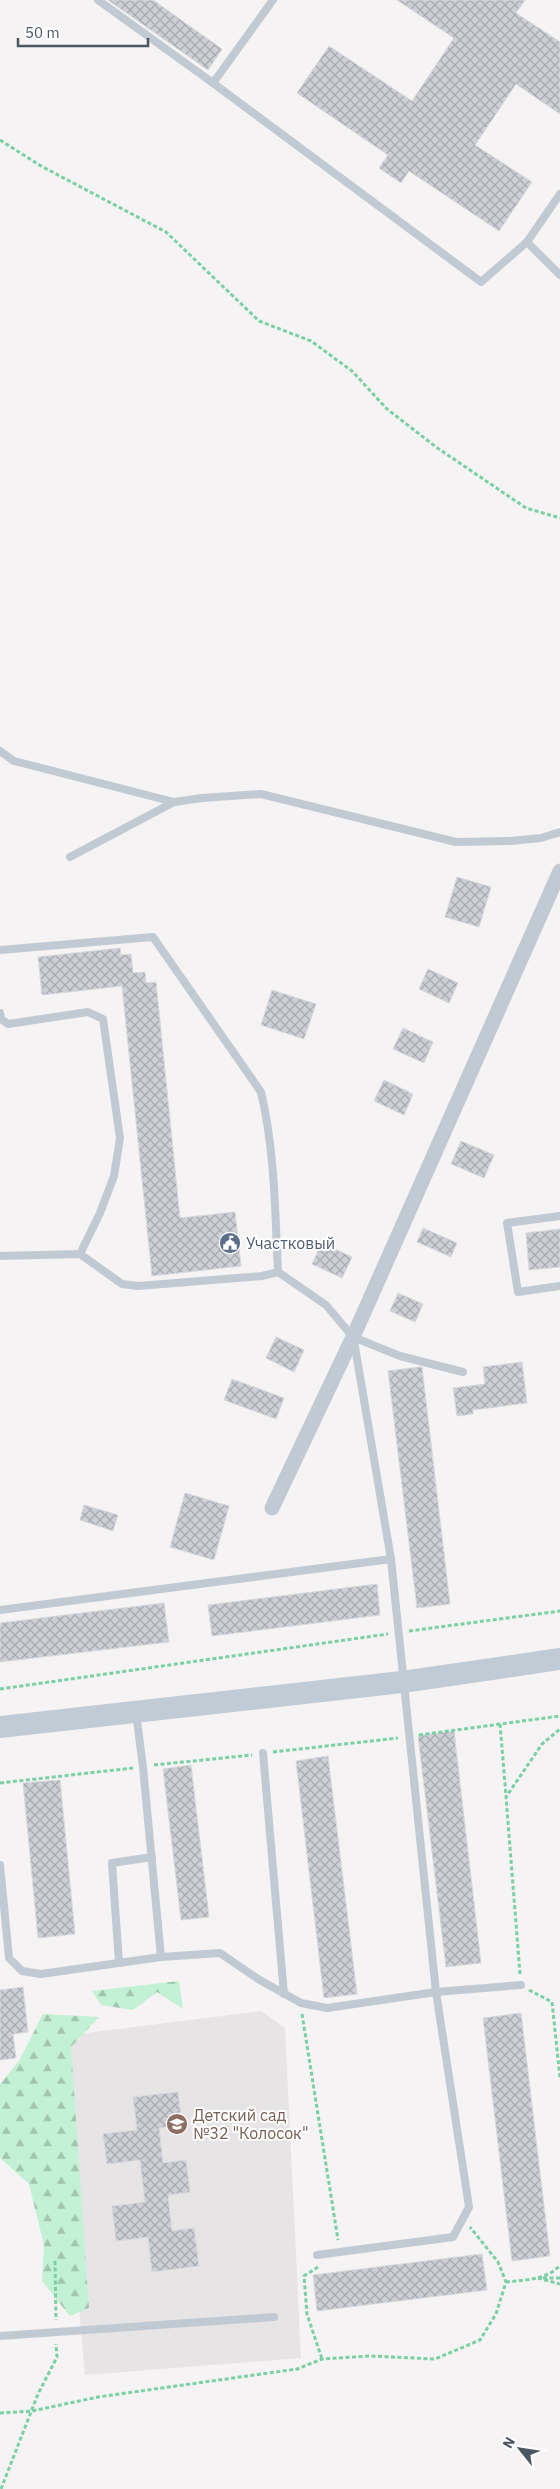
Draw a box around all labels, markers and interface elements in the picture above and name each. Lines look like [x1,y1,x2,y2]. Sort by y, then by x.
scale bar [18,15,148,47]
text: 50 m [25,23,60,42]
public building icon: Участковый [218,1231,242,1255]
place label: Участковый [246,1233,335,1253]
place label: Детский сад №32 "Колосок" [193,2105,309,2143]
school or university icon: Детский сад №32 "Колосок" [165,2112,189,2136]
north arrow [495,2424,545,2474]
text: N [498,2434,519,2451]

